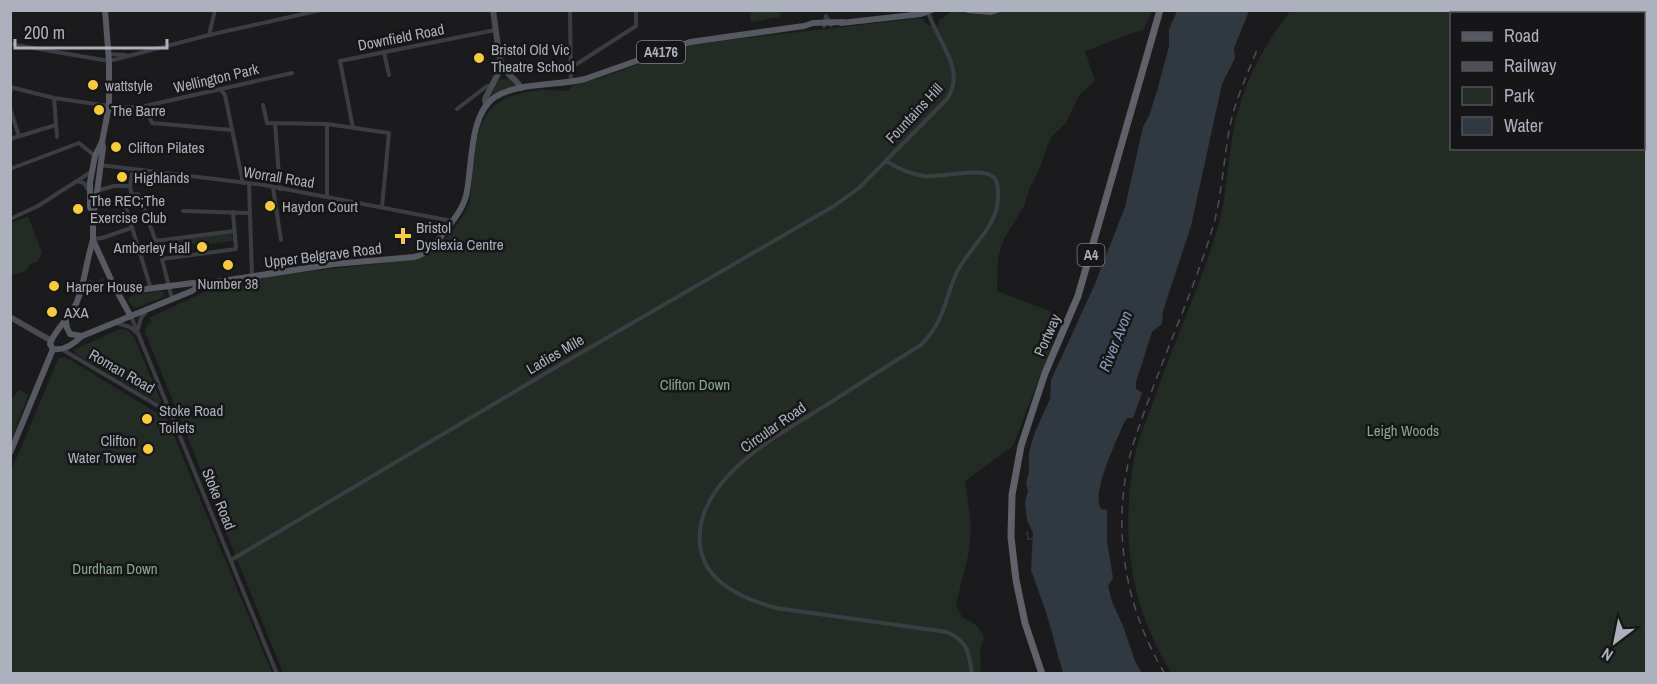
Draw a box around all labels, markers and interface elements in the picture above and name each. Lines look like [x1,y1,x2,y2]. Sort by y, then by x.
scale bar [15,12,166,50]
legend [1450,12,1645,150]
street label: Downfield Road [356,18,446,56]
text: 200 m [24,20,65,45]
text: Road [1504,23,1539,48]
place label: Bristol Old Vic Theatre School [491,39,574,77]
road number: A4176 [637,41,685,63]
marker: Bristol Old Vic Theatre School [472,51,486,65]
text: Railway [1504,53,1557,78]
street label: Wellington Park [171,58,261,98]
place label: wattstyle [105,75,153,96]
marker: wattstyle [86,78,100,92]
street label: Fountains Hill [881,78,947,148]
text: Park [1504,83,1535,108]
place label: The Barre [111,100,166,121]
marker: The Barre [92,103,106,117]
text: Water [1504,113,1543,138]
place label: Clifton Pilates [128,137,205,158]
marker: Clifton Pilates [109,140,123,154]
street label: Worrall Road [242,161,316,193]
place label: Highlands [134,167,189,188]
marker: Highlands [115,170,129,184]
place label: The REC;The Exercise Club [90,190,167,228]
place label: Haydon Court [282,196,358,217]
marker: Haydon Court [263,199,277,213]
marker: The REC;The Exercise Club [71,202,85,216]
place label: Bristol Dyslexia Centre [416,217,504,255]
marker: Bristol Dyslexia Centre [394,227,412,245]
place label: Amberley Hall [112,237,190,258]
street label: Upper Belgrave Road [263,237,383,273]
marker: Amberley Hall [195,240,209,254]
road number: A4 [1078,244,1104,266]
marker: Number 38 [221,258,235,272]
place label: Number 38 [198,273,259,294]
place label: Harper House [66,276,143,297]
marker: Harper House [47,279,61,293]
place label: AXA [63,302,89,323]
marker: AXA [45,305,59,319]
water label: River Avon [1093,307,1137,375]
street label: Portway [1028,310,1066,360]
street label: Ladies Mile [522,329,588,379]
street label: Roman Road [85,344,159,398]
park label: Clifton Down [660,374,730,395]
street label: Circular Road [736,397,810,457]
place label: Stoke Road Toilets [159,400,223,438]
marker: Stoke Road Toilets [140,412,154,426]
park label: Leigh Woods [1367,420,1439,441]
place label: Clifton Water Tower [68,430,136,468]
marker: Clifton Water Tower [141,442,155,456]
street label: Stoke Road [197,465,241,533]
park label: Durdham Down [72,558,158,579]
north arrow [1585,612,1645,672]
text: N [1597,643,1617,667]

